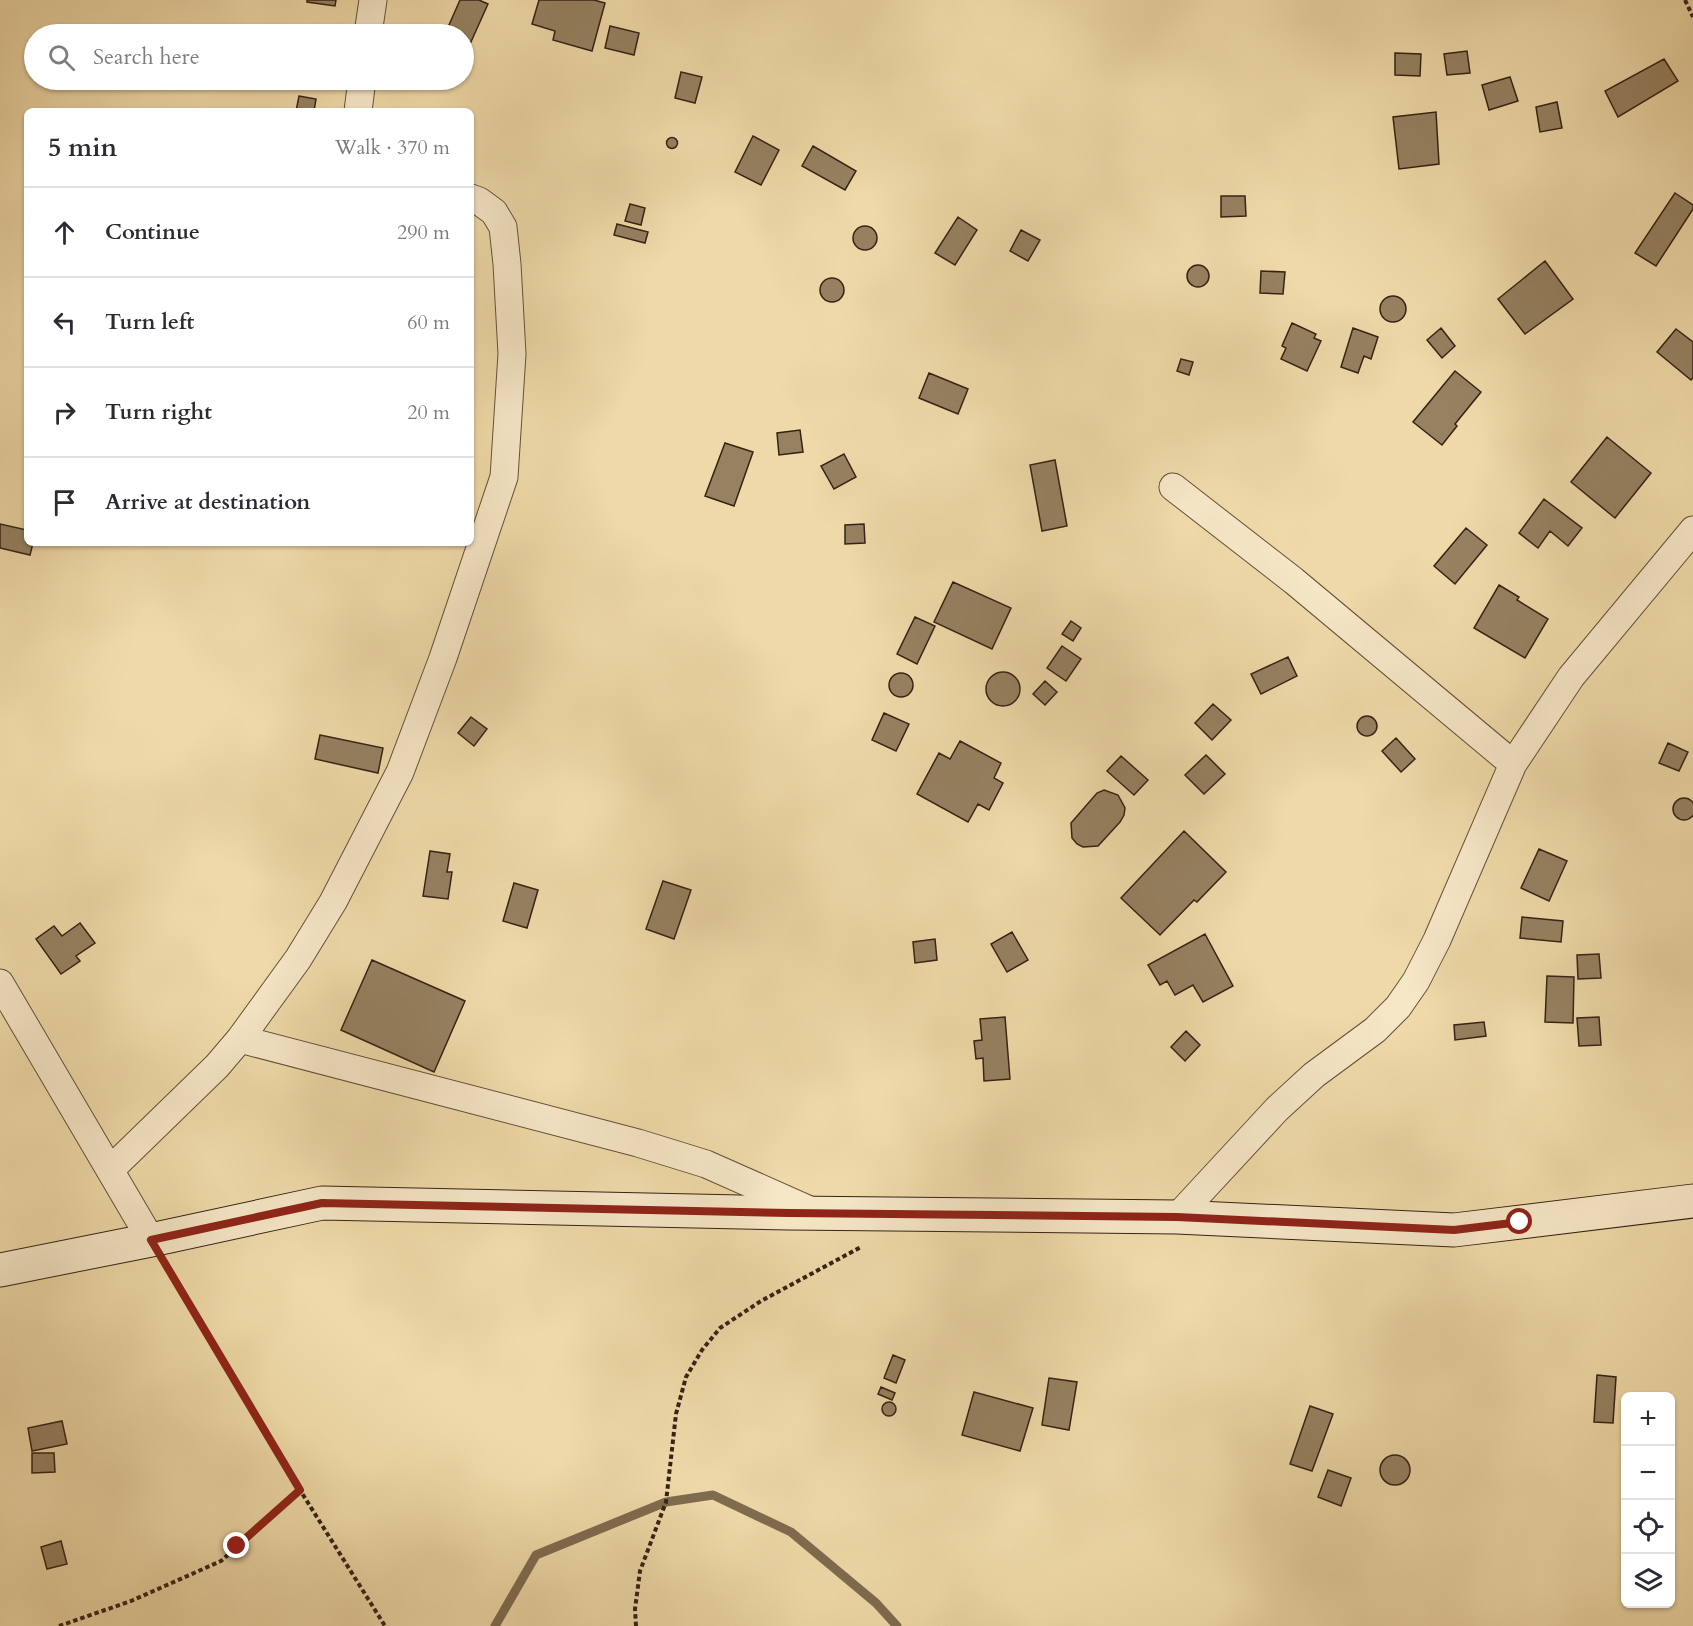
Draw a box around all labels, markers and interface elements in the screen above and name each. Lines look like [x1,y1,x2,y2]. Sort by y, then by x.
search box [24,24,474,90]
icon: search [45,41,78,74]
text: Search here [93,42,200,72]
text: 5 min [48,130,117,165]
text: Walk · 370 m [335,134,450,161]
icon: ahead [48,216,81,249]
text: Continue [105,217,200,247]
text: 290 m [397,219,450,246]
icon: left [48,306,81,339]
text: Turn left [105,307,194,337]
text: 60 m [407,309,450,336]
icon: right [48,396,81,429]
text: Turn right [105,397,212,427]
text: 20 m [407,399,450,426]
icon: arrive [48,486,81,519]
text: Arrive at destination [105,487,310,517]
route start [1506,1208,1532,1234]
map controls [1621,1392,1675,1608]
button: + [1621,1392,1675,1446]
button: − [1621,1446,1675,1500]
button: locate [1621,1500,1675,1554]
route end [223,1532,249,1558]
button: layers [1621,1554,1675,1608]

